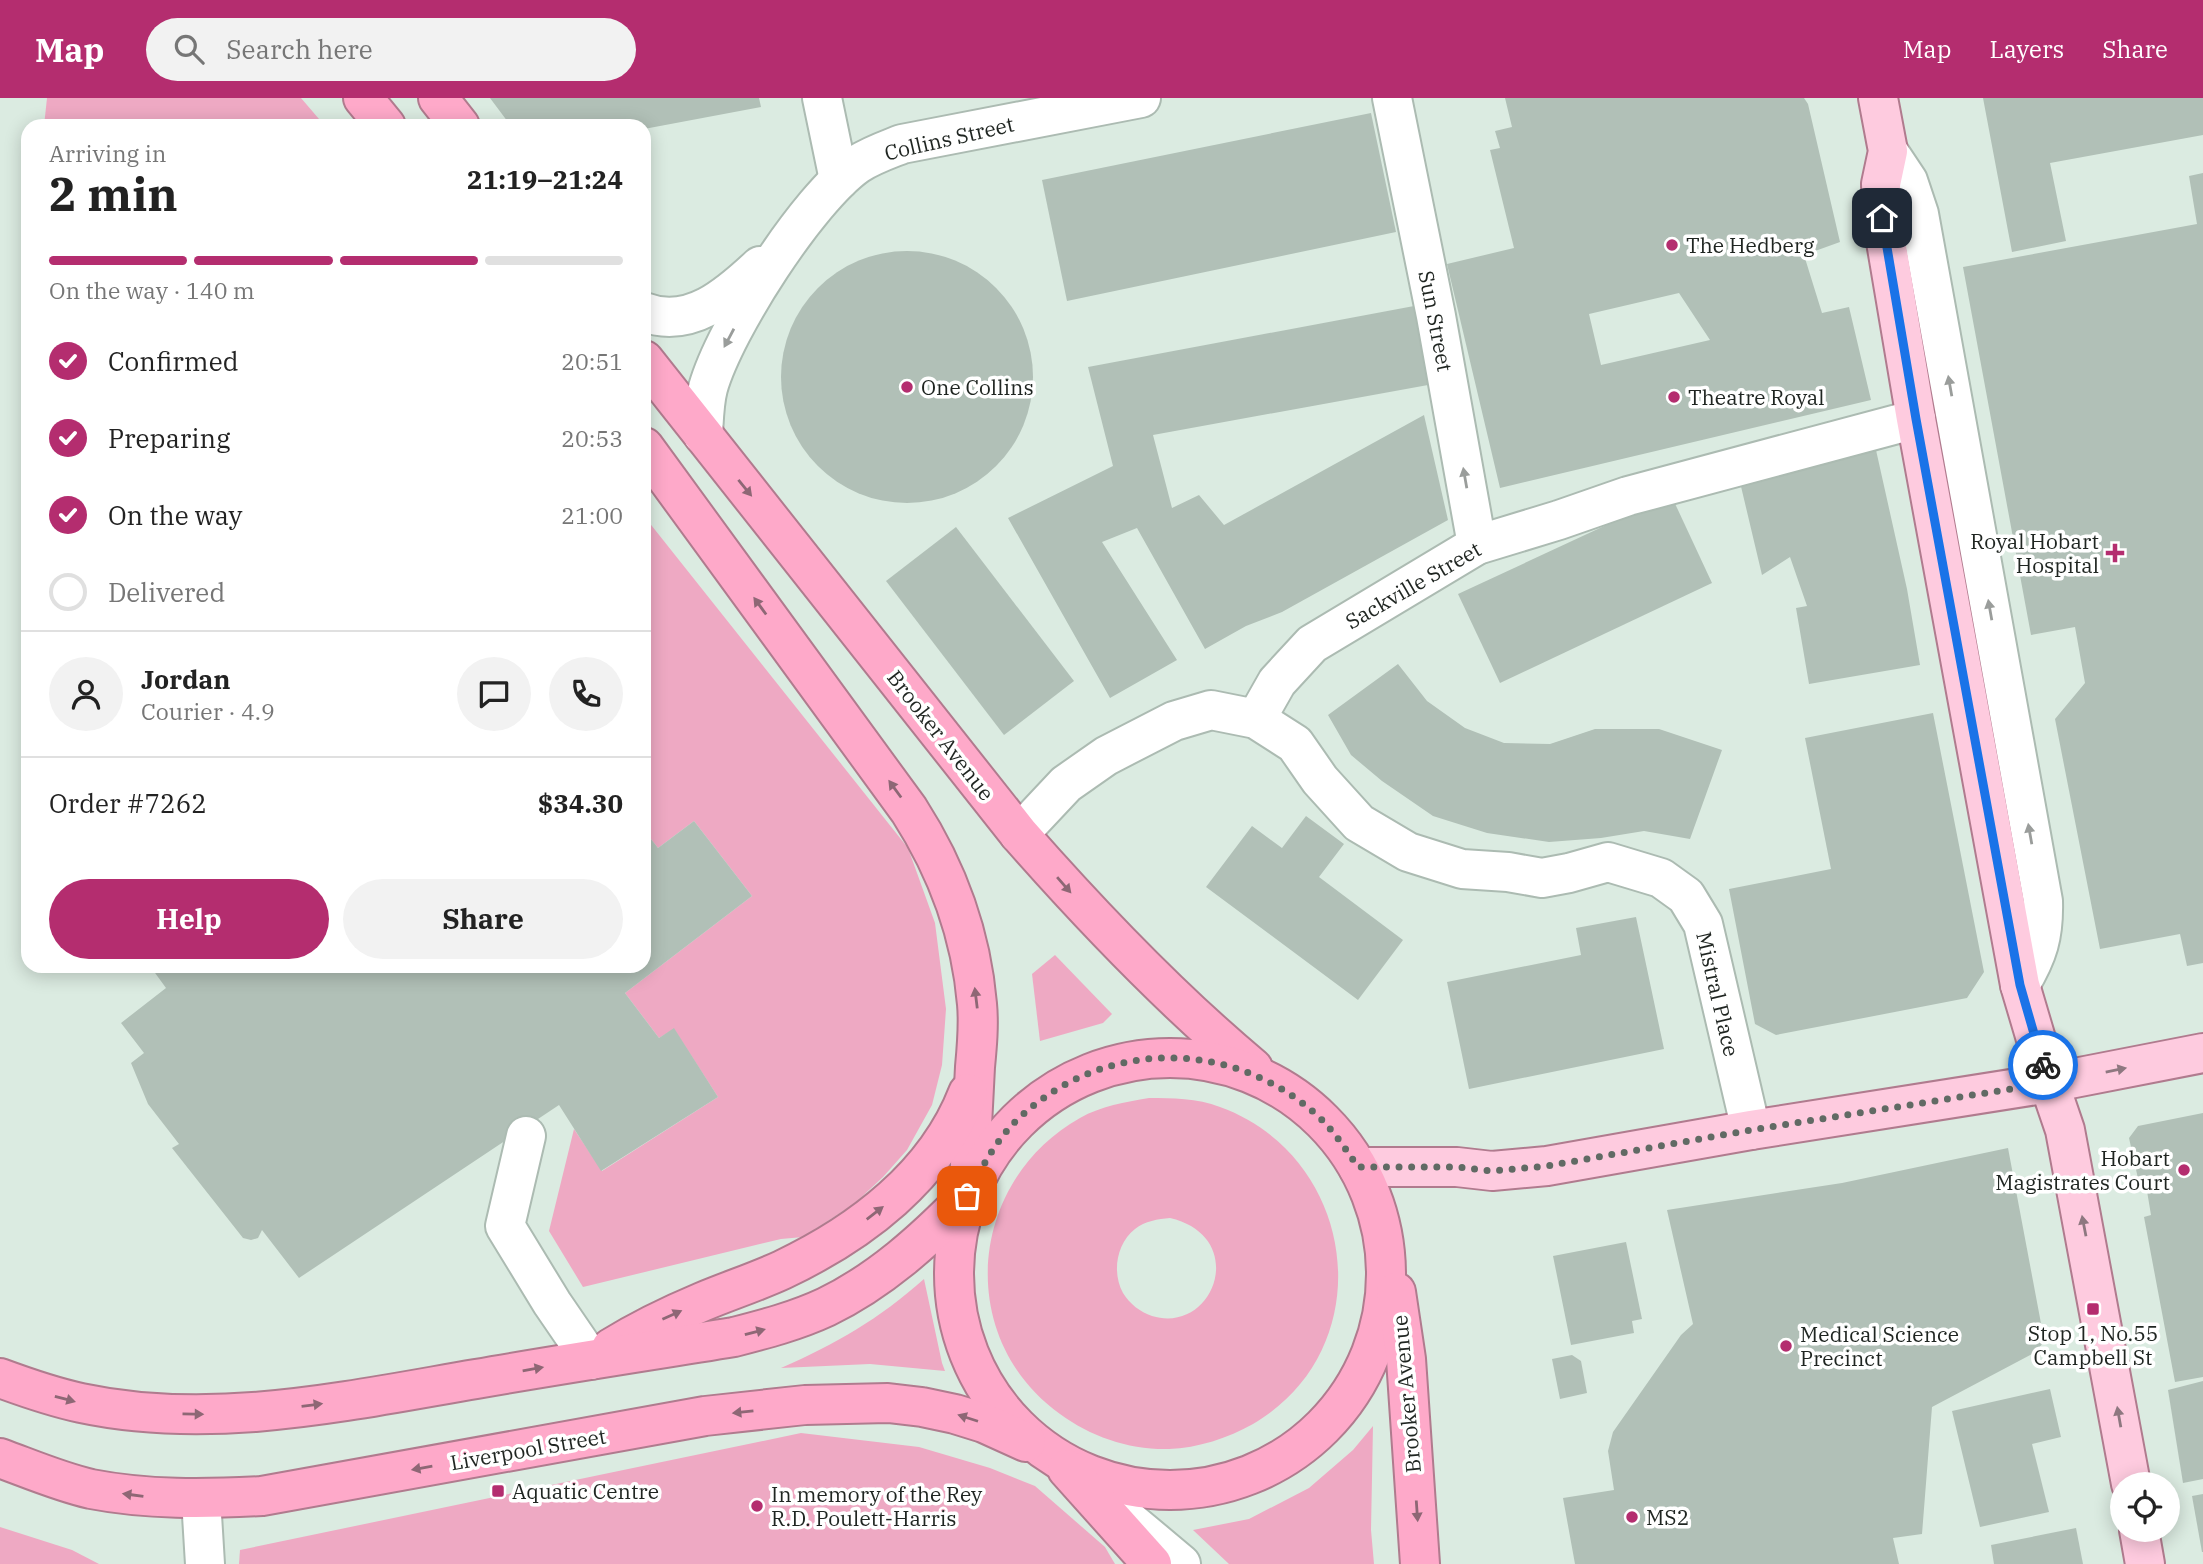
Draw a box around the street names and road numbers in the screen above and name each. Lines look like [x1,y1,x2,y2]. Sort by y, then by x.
street label: Collins Street [882,110,1016,166]
street label: Sun Street [1412,268,1460,374]
street label: Sackville Street [1340,535,1486,635]
street label: Brooker Avenue [881,664,1001,806]
street label: Mistral Place [1690,929,1746,1059]
street label: Brooker Avenue [1385,1314,1427,1474]
street label: Liverpool Street [448,1422,608,1476]

